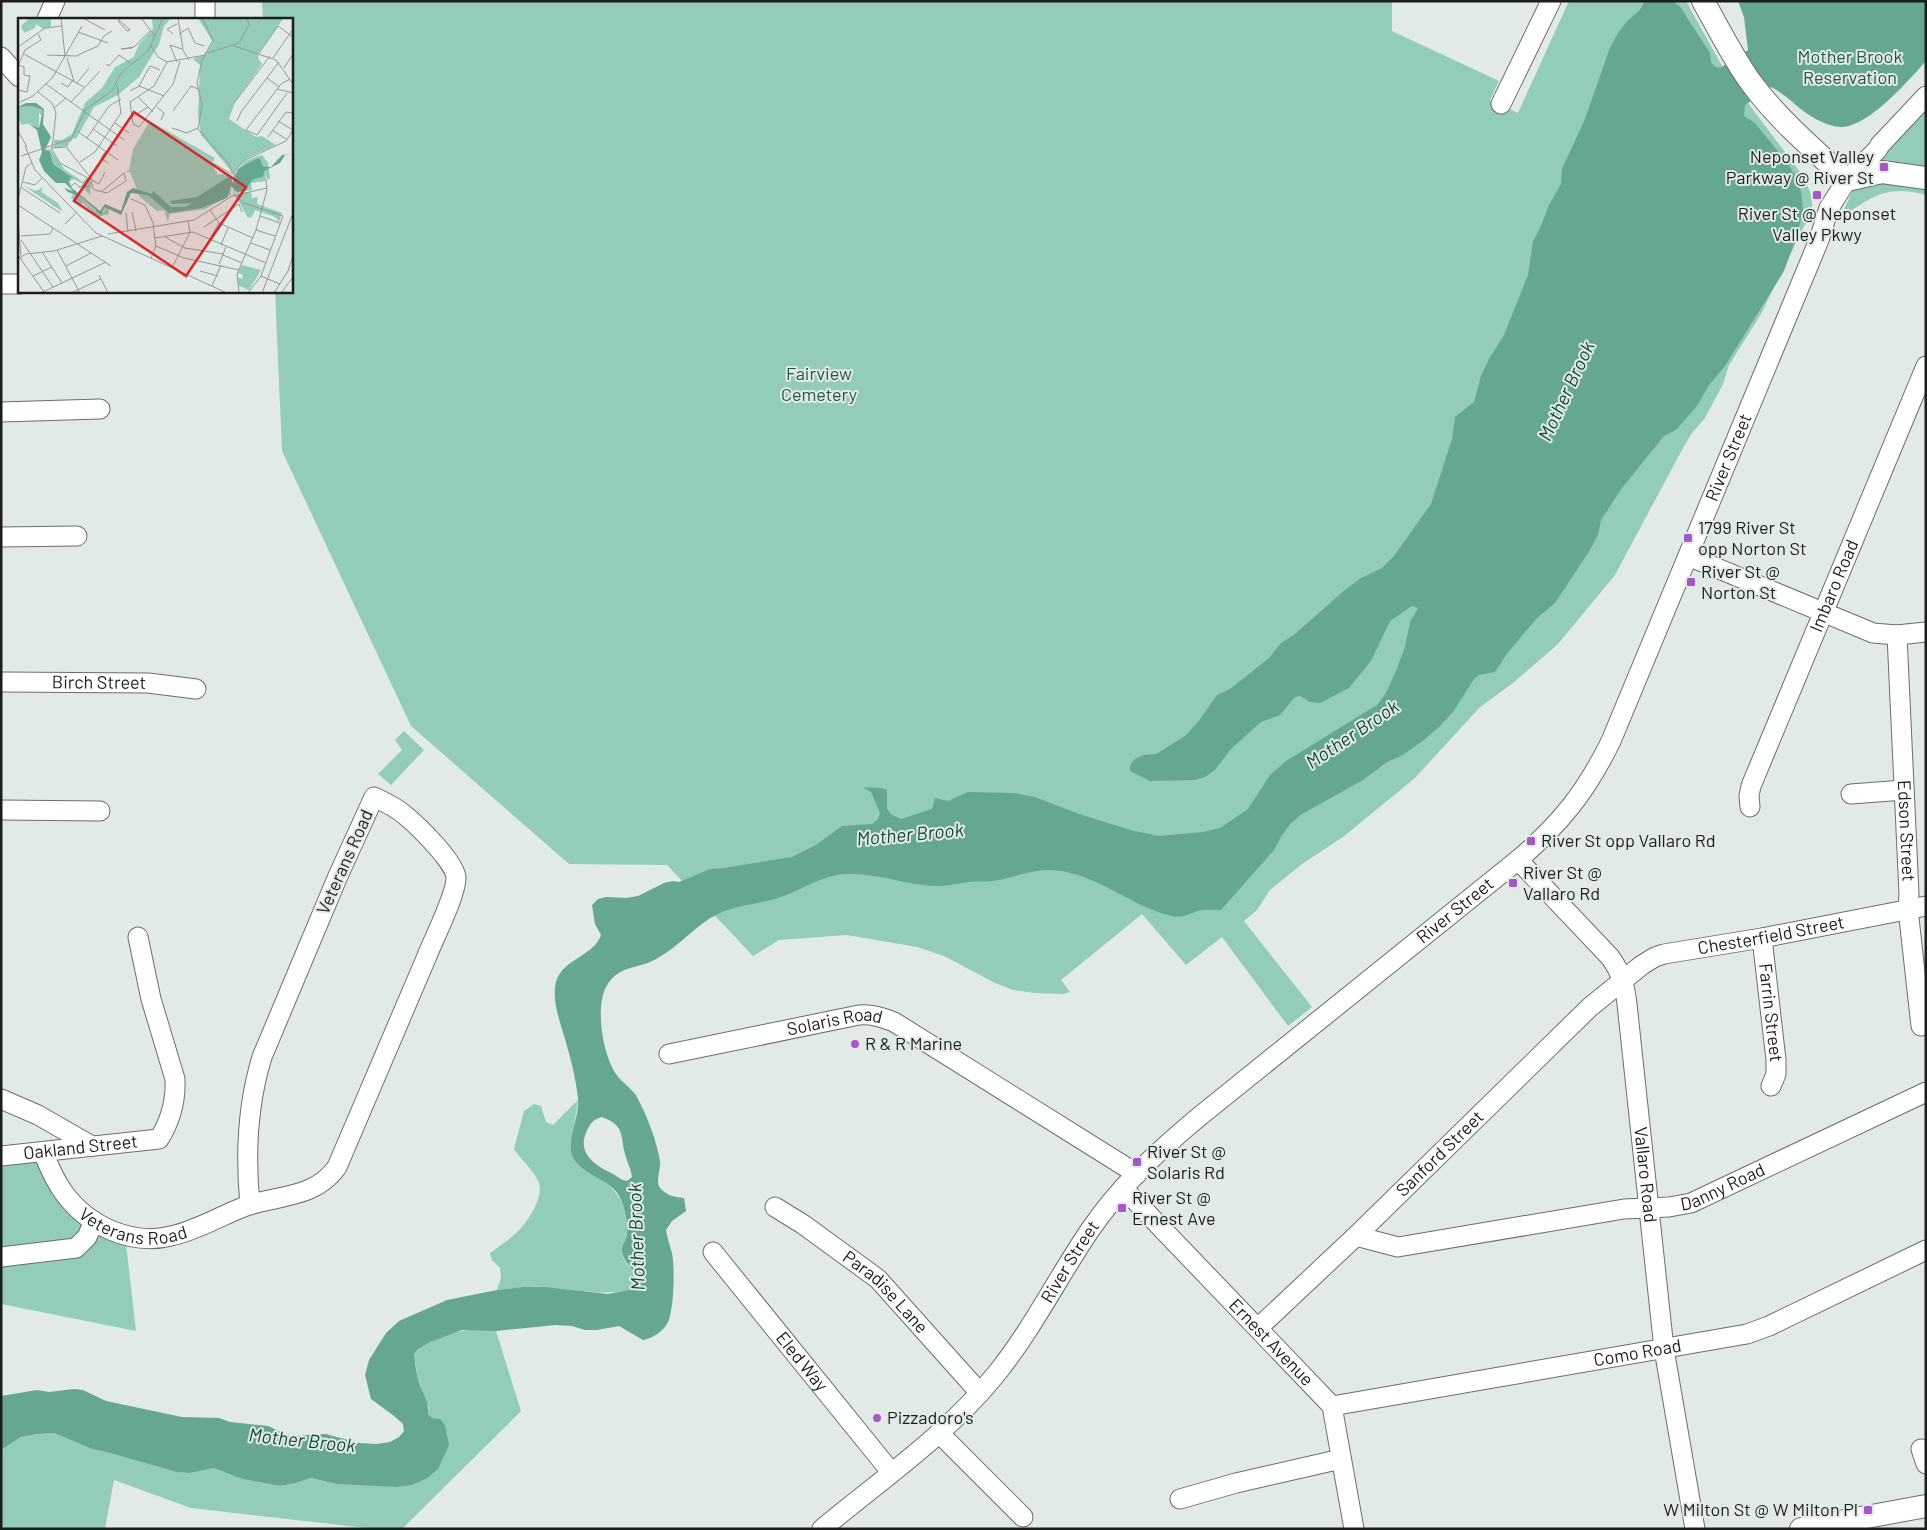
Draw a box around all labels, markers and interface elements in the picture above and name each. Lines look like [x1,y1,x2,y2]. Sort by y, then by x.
inset map [18,18,292,292]
park label: Mother Brook Reservation [1798,45,1902,88]
place label: Neponset Valley Parkway @ River St [1726,145,1874,188]
marker: Neponset Valley Parkway @ River St [1878,161,1890,173]
marker: River St @ Neponset Valley Pkwy [1811,189,1823,201]
place label: River St @ Neponset Valley Pkwy [1738,202,1896,245]
water label: Mother Brook [1532,337,1599,444]
park label: Fairview Cemetery [781,362,857,405]
street label: River Street [1700,410,1756,504]
place label: 1799 River St opp Norton St [1698,516,1807,559]
marker: 1799 River St opp Norton St [1682,532,1694,544]
street label: Imbaro Road [1804,536,1862,635]
place label: River St @ Norton St [1701,560,1780,603]
marker: River St @ Norton St [1685,576,1697,588]
street label: Birch Street [52,670,146,693]
water label: Mother Brook [1301,694,1403,773]
street label: Edson Street [1894,779,1920,882]
street label: Veterans Road [311,806,377,917]
water label: Mother Brook [855,817,965,850]
place label: River St opp Vallaro Rd [1541,829,1716,851]
marker: River St opp Vallaro Rd [1525,835,1537,847]
place label: River St @ Vallaro Rd [1523,861,1602,904]
street label: River Street [1411,872,1498,948]
marker: River St @ Vallaro Rd [1507,877,1519,889]
street label: Chesterfield Street [1696,910,1846,958]
street label: Farrin Street [1755,962,1788,1063]
street label: Solaris Road [785,1002,885,1040]
place label: R & R Marine [865,1032,962,1054]
marker: R & R Marine [849,1038,861,1050]
street label: Sanford Street [1391,1105,1488,1201]
street label: Vallaro Road [1630,1126,1662,1224]
street label: Oakland Street [22,1129,139,1164]
place label: River St @ Solaris Rd [1147,1140,1226,1183]
marker: River St @ Solaris Rd [1131,1156,1143,1168]
street label: Danny Road [1678,1158,1768,1215]
water label: Mother Brook [622,1182,649,1291]
place label: River St @ Ernest Ave [1132,1186,1216,1229]
street label: Veterans Road [75,1202,190,1249]
marker: River St @ Ernest Ave [1116,1202,1128,1214]
street label: River Street [1035,1216,1103,1306]
street label: Paradise Lane [839,1245,933,1337]
street label: Ernest Avenue [1225,1294,1319,1390]
street label: Eled Way [772,1327,833,1395]
street label: Como Road [1592,1334,1683,1370]
place label: Pizzadoro's [887,1406,974,1428]
marker: Pizzadoro's [871,1412,883,1424]
water label: Mother Brook [247,1422,357,1457]
place label: W Milton St @ W Milton Pl [1663,1498,1858,1520]
marker: W Milton St @ W Milton Pl [1862,1504,1874,1516]

